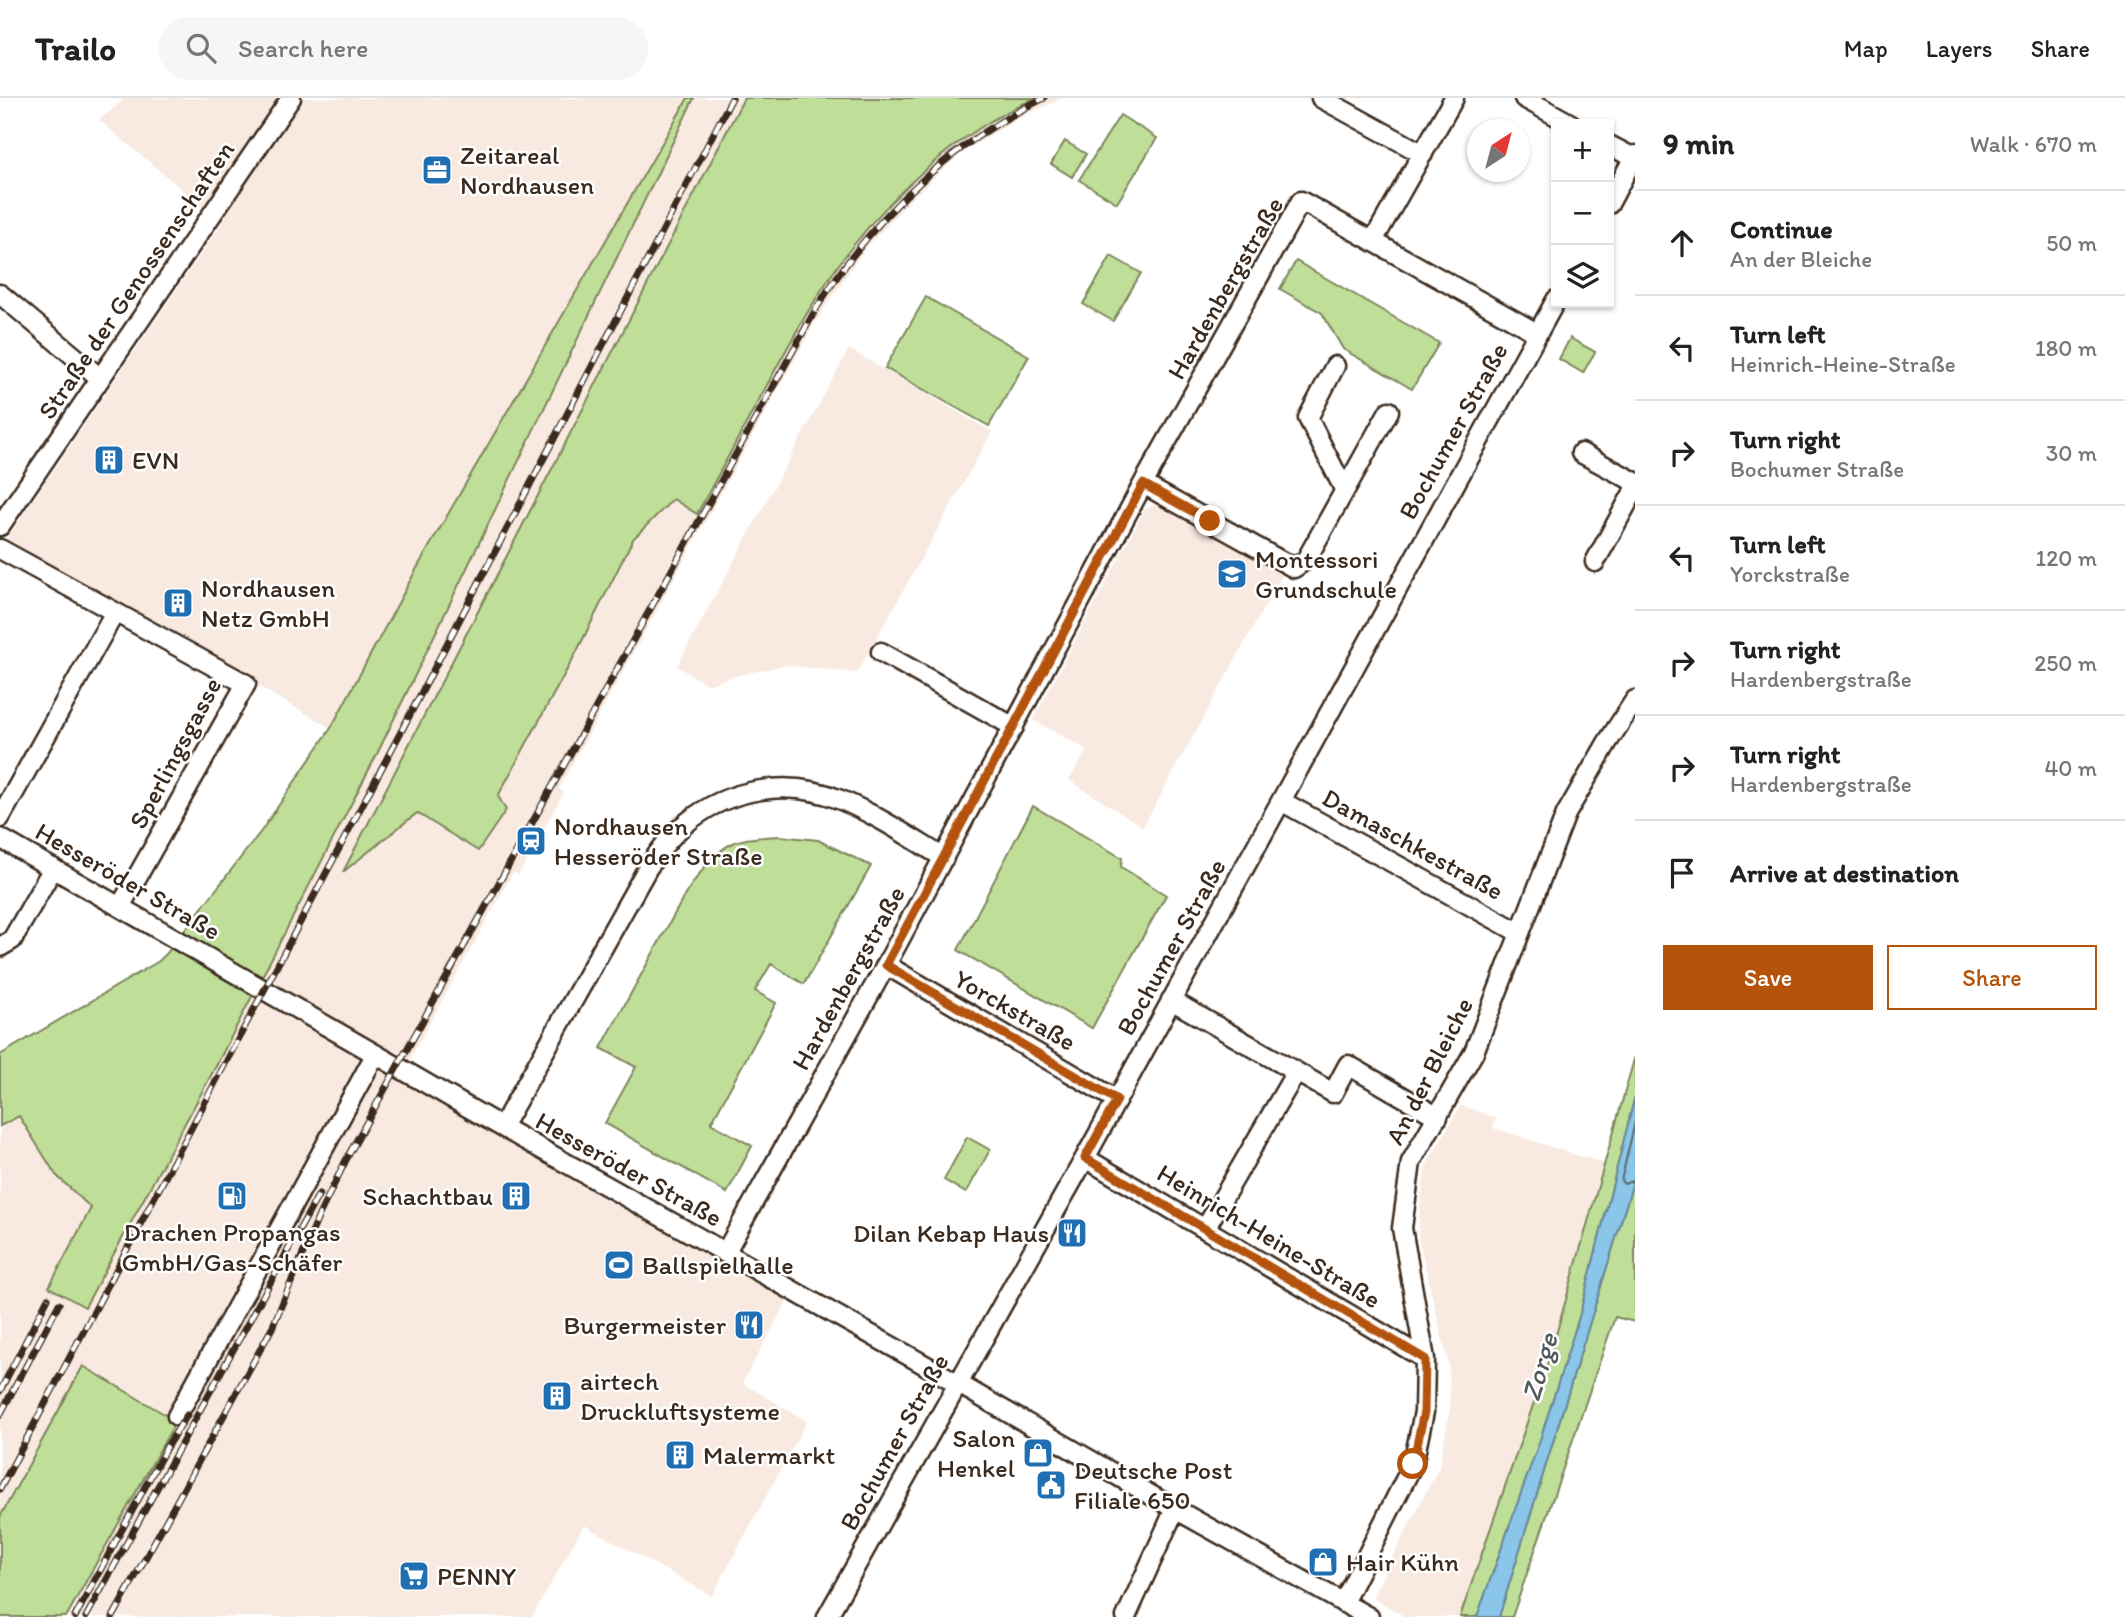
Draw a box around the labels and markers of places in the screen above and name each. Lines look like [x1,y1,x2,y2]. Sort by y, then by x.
place label: Zeitareal Nordhausen [460,139,594,201]
office icon: Zeitareal Nordhausen [420,153,454,187]
building icon: EVN [92,443,126,477]
place label: EVN [132,444,179,476]
place label: Montessori Grundschule [1255,543,1397,605]
school or university icon: Montessori Grundschule [1215,557,1249,591]
place label: Nordhausen Netz GmbH [201,572,335,634]
building icon: Nordhausen Netz GmbH [161,586,195,620]
place label: Nordhausen Hesseröder Straße [554,810,763,872]
station icon: Nordhausen Hesseröder Straße [514,824,548,858]
fuel station icon: Drachen Propangas GmbH/Gas-Schäfer [215,1179,249,1213]
building icon: Schachtbau [499,1179,533,1213]
place label: Schachtbau [363,1180,493,1212]
place label: Drachen Propangas GmbH/Gas-Schäfer [122,1216,343,1278]
restaurant icon: Dilan Kebap Haus [1055,1216,1089,1250]
place label: Dilan Kebap Haus [853,1217,1049,1249]
sports icon: Ballspielhalle [602,1248,636,1282]
place label: Ballspielhalle [642,1249,794,1281]
restaurant icon: Burgermeister [732,1308,766,1342]
place label: Burgermeister [564,1309,727,1341]
place label: airtech Druckluftsysteme [580,1365,780,1427]
building icon: airtech Druckluftsysteme [540,1379,574,1413]
place label: Salon Henkel [937,1422,1015,1484]
shop icon: Salon Henkel [1021,1436,1055,1470]
building icon: Malermarkt [663,1438,697,1472]
place label: Malermarkt [703,1439,835,1471]
place label: Deutsche Post Filiale 650 [1074,1454,1233,1516]
public building icon: Deutsche Post Filiale 650 [1034,1468,1068,1502]
shop icon: Hair Kühn [1306,1545,1340,1579]
place label: Hair Kühn [1346,1546,1459,1578]
supermarket icon: PENNY [397,1559,431,1593]
place label: PENNY [437,1560,516,1592]

